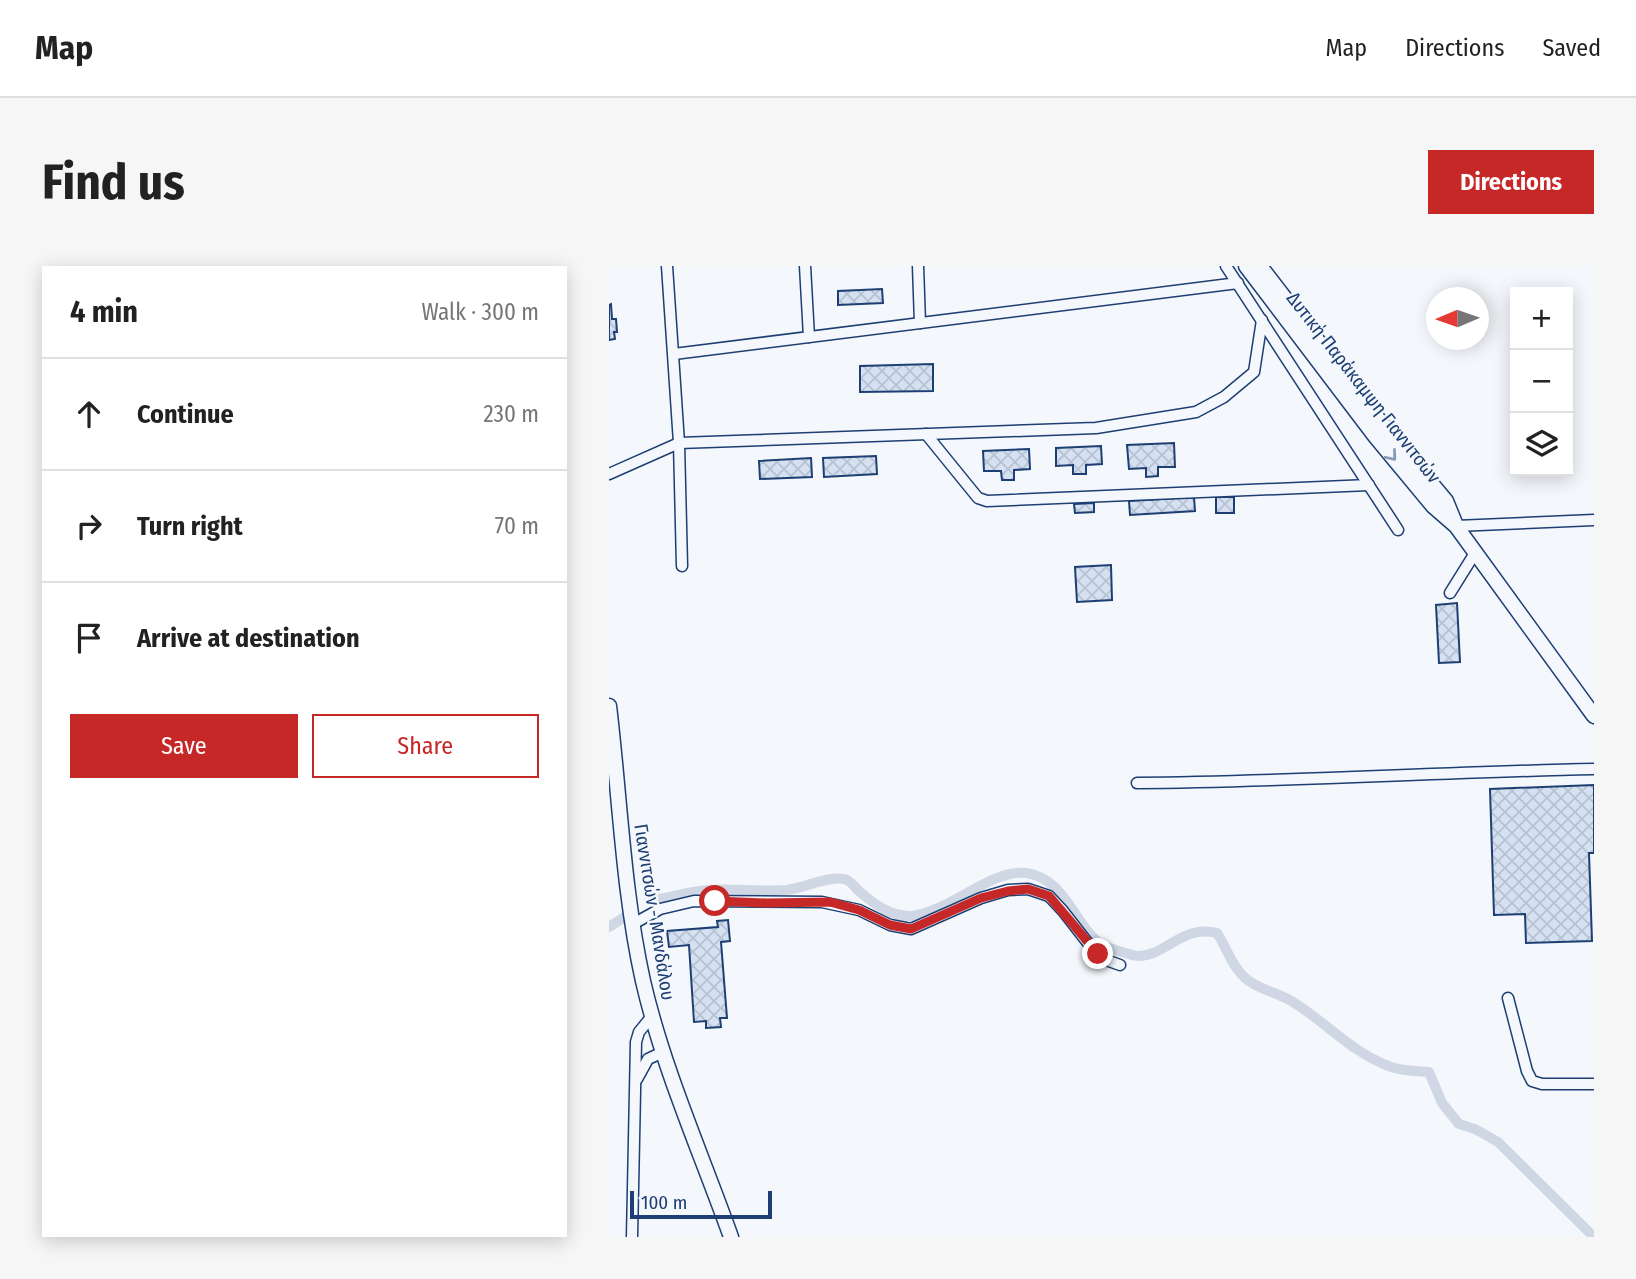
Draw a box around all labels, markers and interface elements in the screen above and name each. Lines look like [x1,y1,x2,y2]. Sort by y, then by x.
text: Map [35,28,93,68]
text: Map [1326,34,1367,62]
text: Directions [1405,34,1504,62]
text: Saved [1542,34,1601,62]
button: Directions [1428,150,1594,214]
text: Find us [42,153,185,212]
street label: Δυτική Παράκαμψη Γιαννιτσών [1282,287,1446,488]
north arrow [1426,287,1489,350]
map controls [1510,287,1573,476]
button: + [1510,287,1573,350]
text: 4 min [70,294,138,330]
text: Walk · 300 m [422,298,539,326]
button: − [1510,350,1573,413]
icon: ahead [70,395,108,433]
text: Continue [137,399,234,430]
text: 230 m [483,400,539,428]
button: layers [1510,413,1573,476]
one-way arrow [1384,448,1396,461]
icon: right [70,507,108,545]
text: Turn right [137,511,243,542]
text: 70 m [495,512,539,540]
icon: arrive [70,619,108,657]
text: Arrive at destination [137,623,360,654]
button: Save [70,714,298,778]
button: Share [312,714,539,778]
street label: Γιαννιτσών - Μανδάλου [629,822,680,1002]
route start [699,885,730,916]
route end [1082,938,1113,969]
scale bar [630,1188,772,1220]
text: 100 m [641,1191,687,1214]

